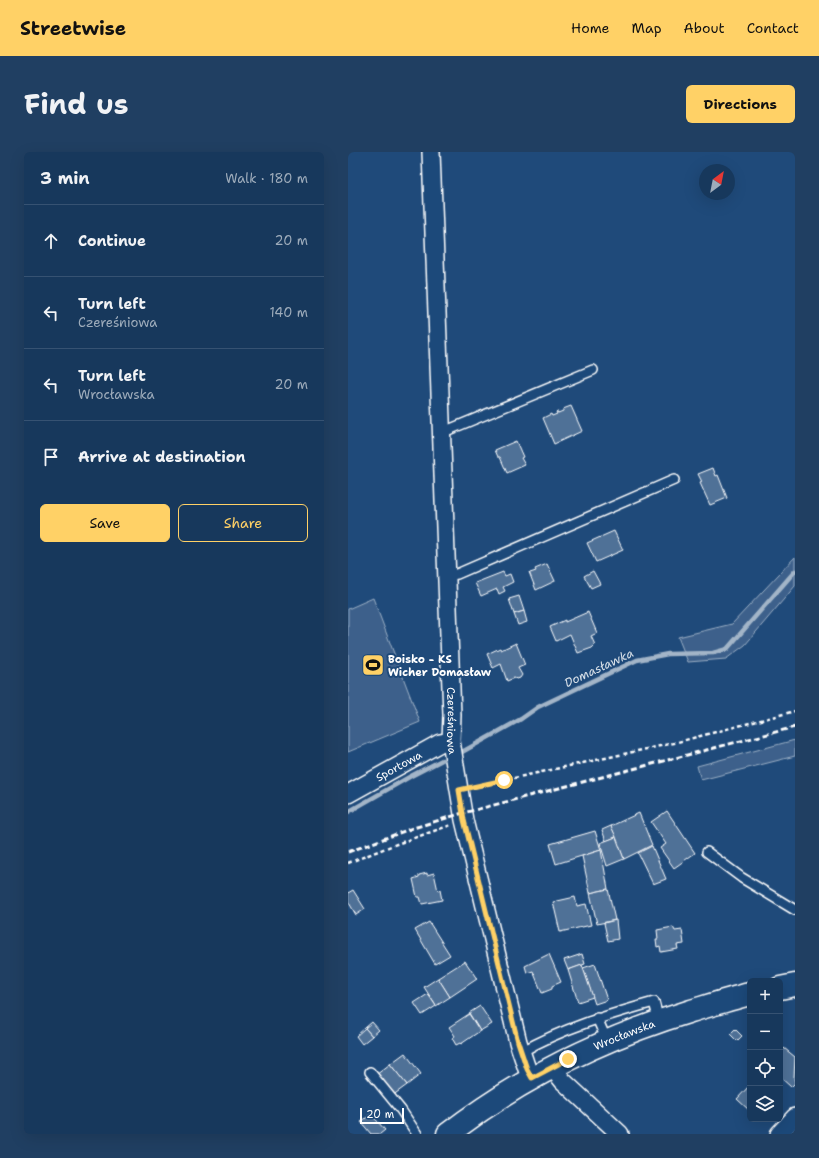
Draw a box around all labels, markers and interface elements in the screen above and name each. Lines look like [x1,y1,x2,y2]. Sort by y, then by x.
text: Streetwise [20,16,126,41]
text: Home [571,19,610,37]
text: Map [632,19,662,37]
text: About [684,19,725,37]
text: Contact [747,19,799,37]
text: Find us [24,85,129,123]
button: Directions [686,85,795,123]
north arrow [699,164,735,200]
text: 3 min [40,167,90,189]
text: Walk · 180 m [225,170,308,187]
icon: ahead [40,230,62,252]
text: Continue [78,231,146,251]
text: 20 m [275,232,308,249]
text: Turn left [78,294,146,314]
icon: left [40,302,62,324]
text: 140 m [269,304,308,321]
text: Czereśniowa [78,314,157,331]
text: Turn left [78,366,146,386]
icon: left [40,374,62,396]
text: 20 m [275,376,308,393]
text: Wrocławska [78,386,155,403]
icon: arrive [40,446,62,468]
text: Arrive at destination [78,447,246,467]
button: Save [40,504,170,542]
button: Share [178,504,308,542]
water label: Domasławka [562,645,636,691]
sports icon: Boisko - KS Wicher Domasław [360,652,386,678]
place label: Boisko - KS Wicher Domasław [388,652,491,680]
street label: Czereśniowa [443,687,460,755]
street label: Sportowa [373,747,425,785]
route start [495,771,513,789]
map controls [747,978,783,1122]
button: + [747,978,783,1014]
button: − [747,1014,783,1050]
street label: Wrocławska [591,1016,657,1054]
route end [559,1050,577,1068]
button: locate [747,1050,783,1086]
button: layers [747,1086,783,1122]
scale bar [360,1106,404,1125]
text: 20 m [366,1107,394,1122]

